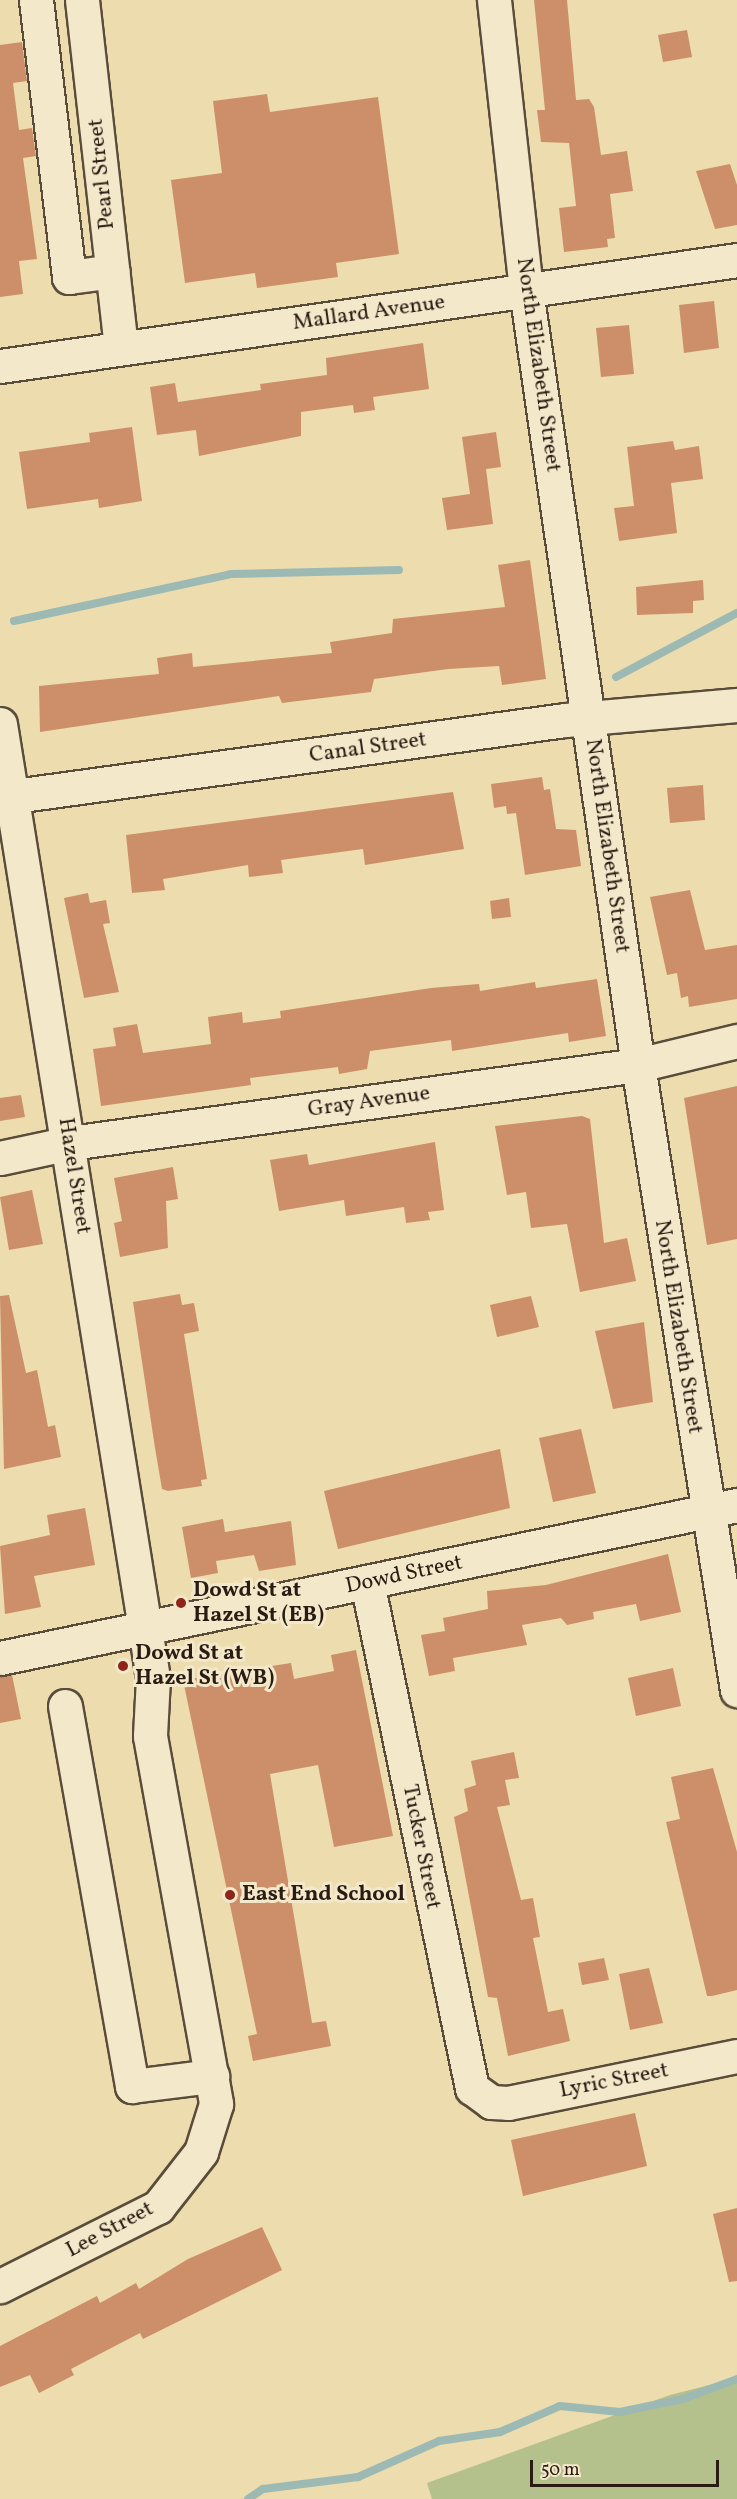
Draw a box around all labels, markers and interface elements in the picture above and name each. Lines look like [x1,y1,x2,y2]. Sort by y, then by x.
street label: Pearl Street [83,117,121,231]
street label: North Elizabeth Street [510,256,566,474]
street label: Mallard Avenue [291,289,447,337]
street label: Canal Street [308,727,428,769]
street label: North Elizabeth Street [579,737,635,955]
street label: Gray Avenue [306,1080,432,1124]
street label: Hazel Street [52,1116,96,1236]
street label: North Elizabeth Street [648,1218,708,1436]
street label: Dowd Street [343,1550,465,1600]
place label: Dowd St at Hazel St (EB) [193,1577,324,1628]
marker: Dowd St at Hazel St (EB) [174,1596,188,1610]
place label: Dowd St at Hazel St (WB) [135,1640,274,1692]
marker: Dowd St at Hazel St (WB) [116,1659,130,1673]
street label: Tucker Street [396,1782,446,1912]
place label: East End School [242,1882,405,1908]
marker: East End School [223,1888,237,1902]
street label: Lyric Street [557,2058,671,2104]
street label: Lee Street [62,2196,158,2264]
scale bar [533,2448,722,2486]
text: 50 m [541,2458,580,2483]

